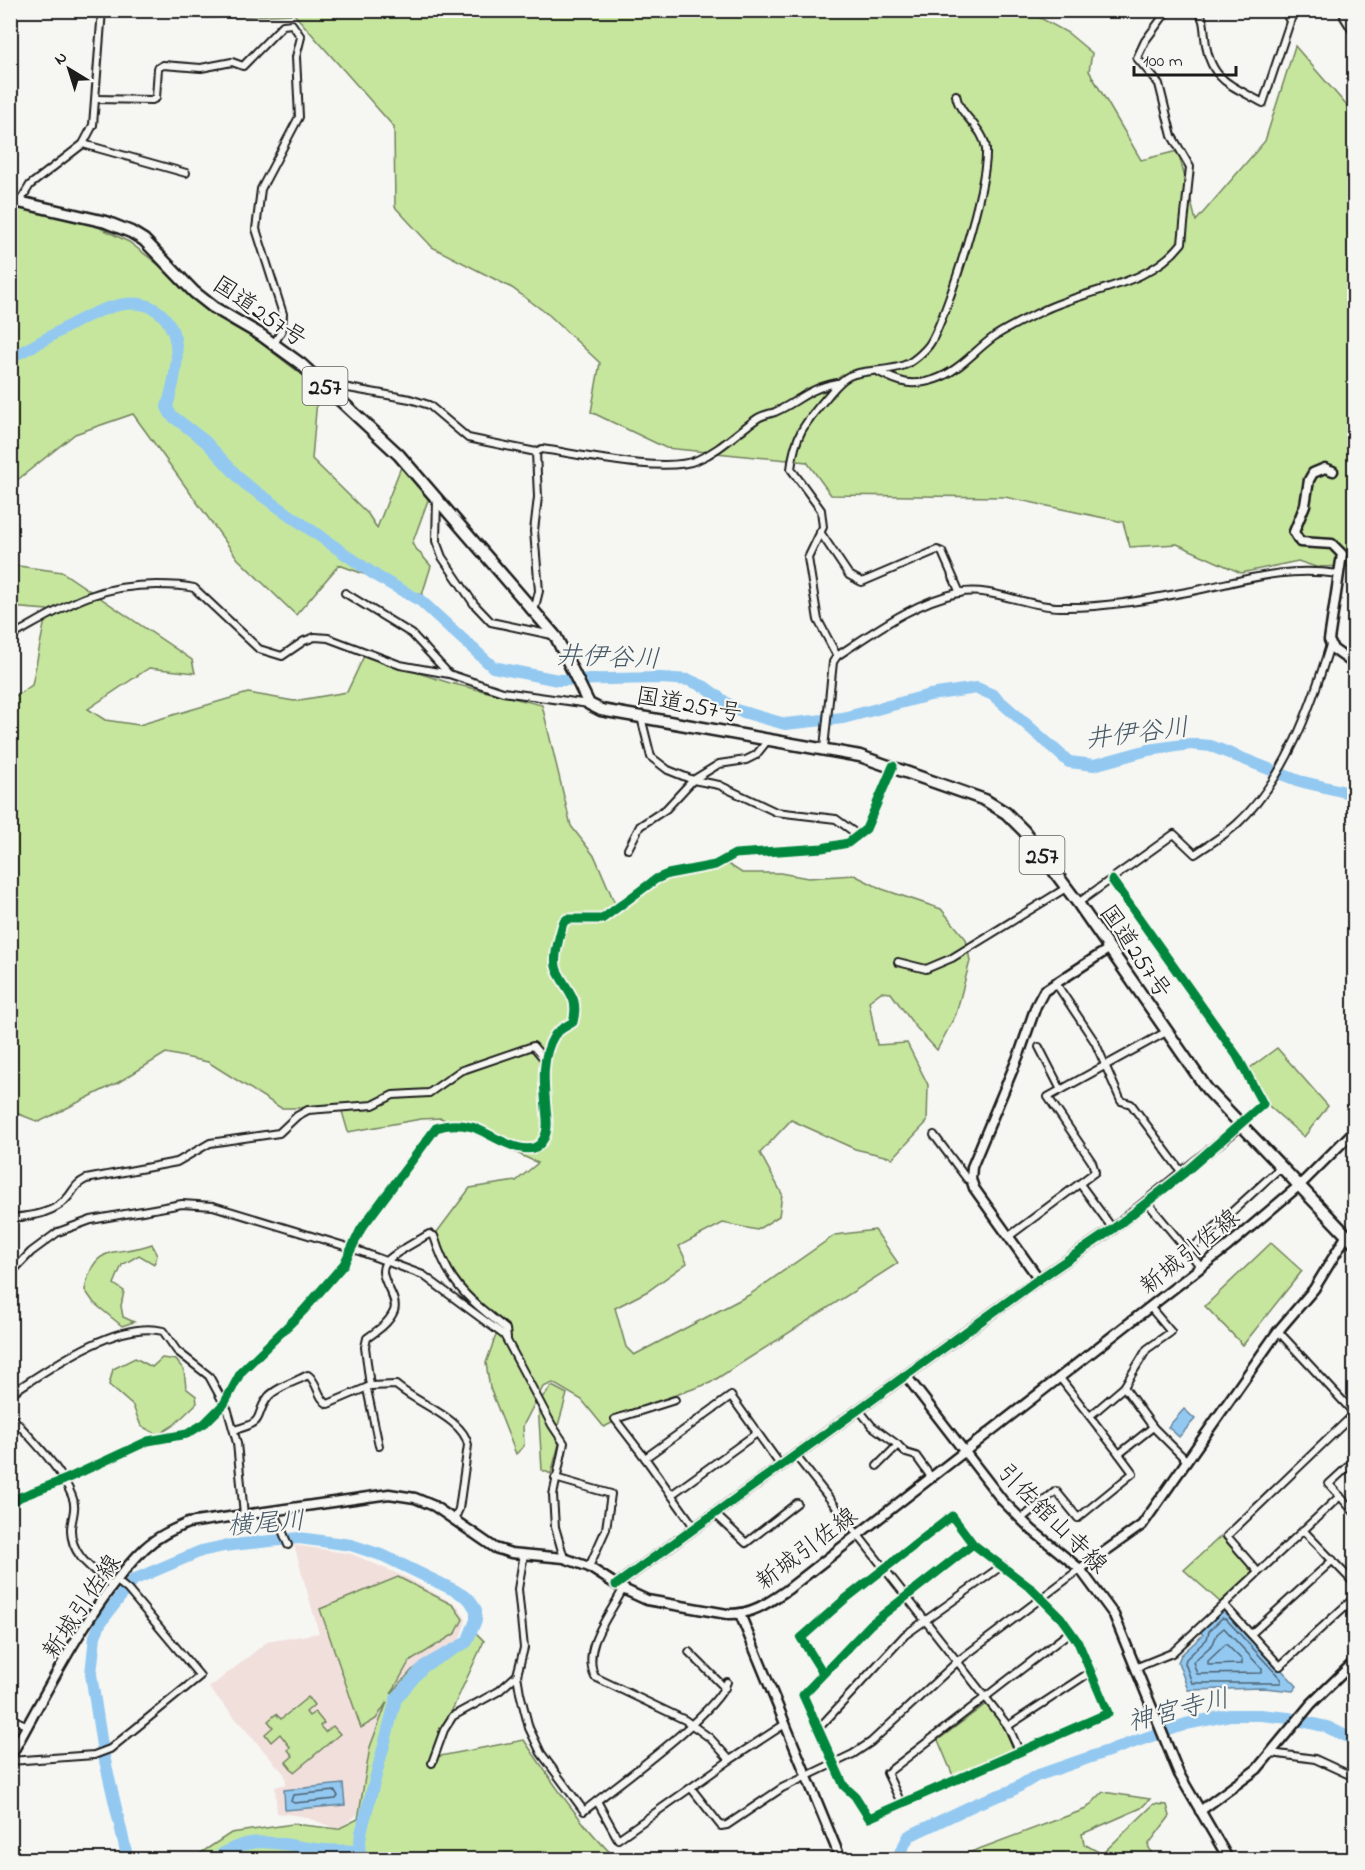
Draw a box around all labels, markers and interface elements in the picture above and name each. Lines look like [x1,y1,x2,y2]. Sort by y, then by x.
north arrow [39,39,99,99]
scale bar [1134,39,1236,77]
text: N [49,46,73,72]
text: 100 m [1143,49,1183,75]
street label: 国道257号 [204,268,313,358]
road number: 257 [302,367,348,405]
water label: 井伊谷川 [555,638,661,680]
street label: 国道257号 [633,680,745,733]
water label: 井伊谷川 [1083,710,1191,760]
road number: 257 [1020,836,1064,874]
street label: 国道257号 [1089,898,1179,1007]
street label: 新城引佐線 [1133,1202,1248,1304]
street label: 引佐舘山寺線 [988,1456,1115,1583]
street label: 新城引佐線 [749,1500,866,1600]
water label: 横尾川 [226,1503,306,1547]
street label: 新城引佐線 [35,1548,131,1667]
water label: 神宮寺川 [1124,1681,1234,1743]

